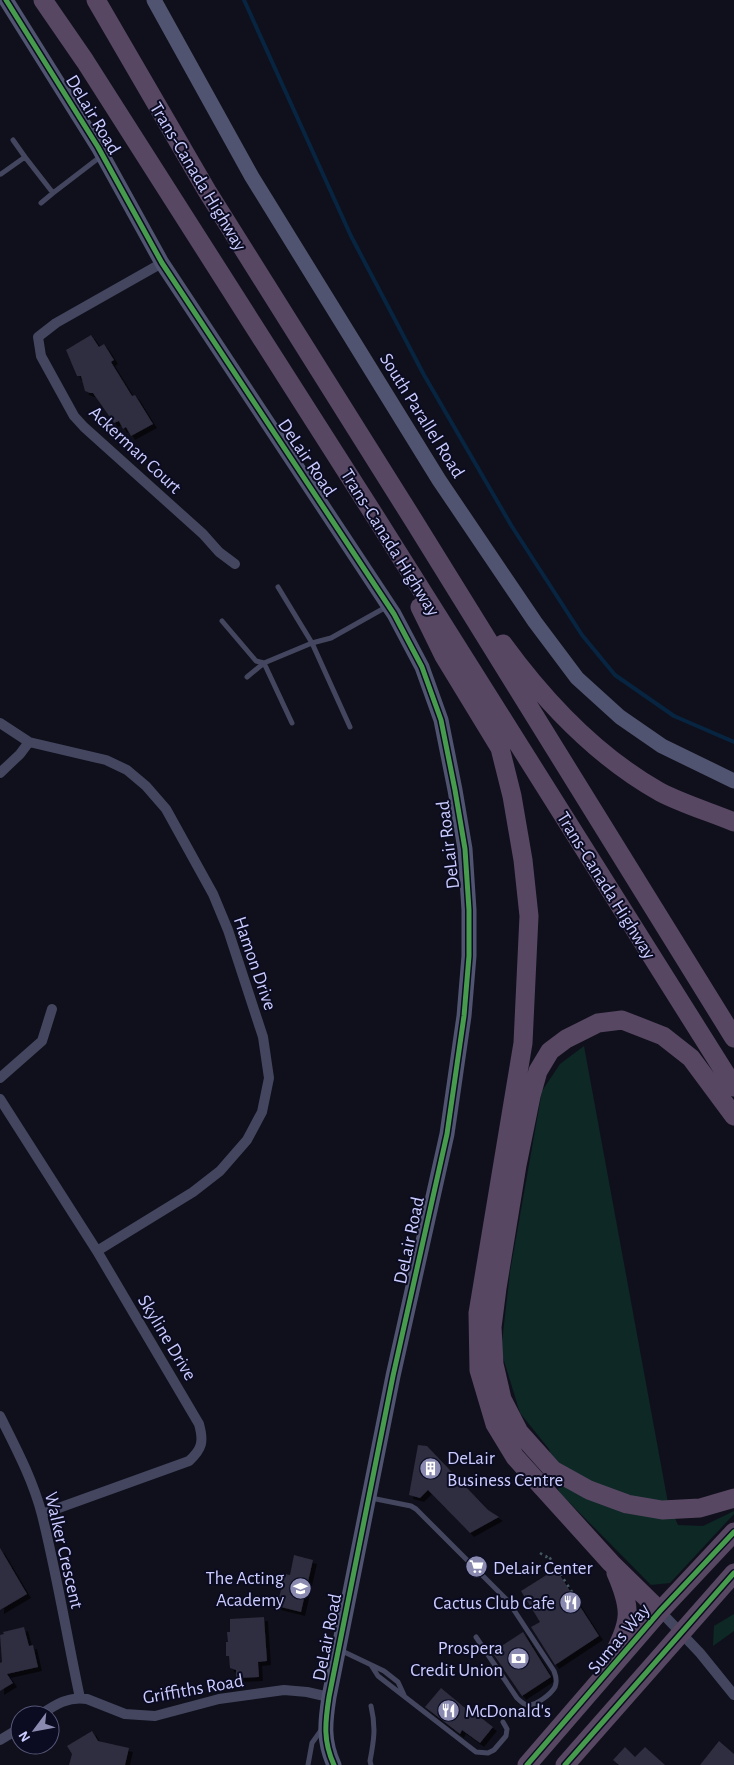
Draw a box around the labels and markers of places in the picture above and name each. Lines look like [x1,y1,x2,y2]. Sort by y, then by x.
place label: DeLair Business Centre [447,1449,563,1490]
building icon: DeLair Business Centre [419,1456,443,1480]
supermarket icon: DeLair Center [465,1555,489,1579]
place label: DeLair Center [493,1559,593,1578]
place label: The Acting Academy [205,1569,285,1610]
school or university icon: The Acting Academy [288,1576,312,1600]
restaurant icon: Cactus Club Cafe [559,1590,583,1614]
place label: Cactus Club Cafe [433,1594,555,1613]
place label: Prospera Credit Union [410,1639,503,1680]
bank icon: Prospera Credit Union [507,1646,531,1670]
restaurant icon: McDonald's [437,1698,461,1722]
place label: McDonald's [465,1702,551,1721]

